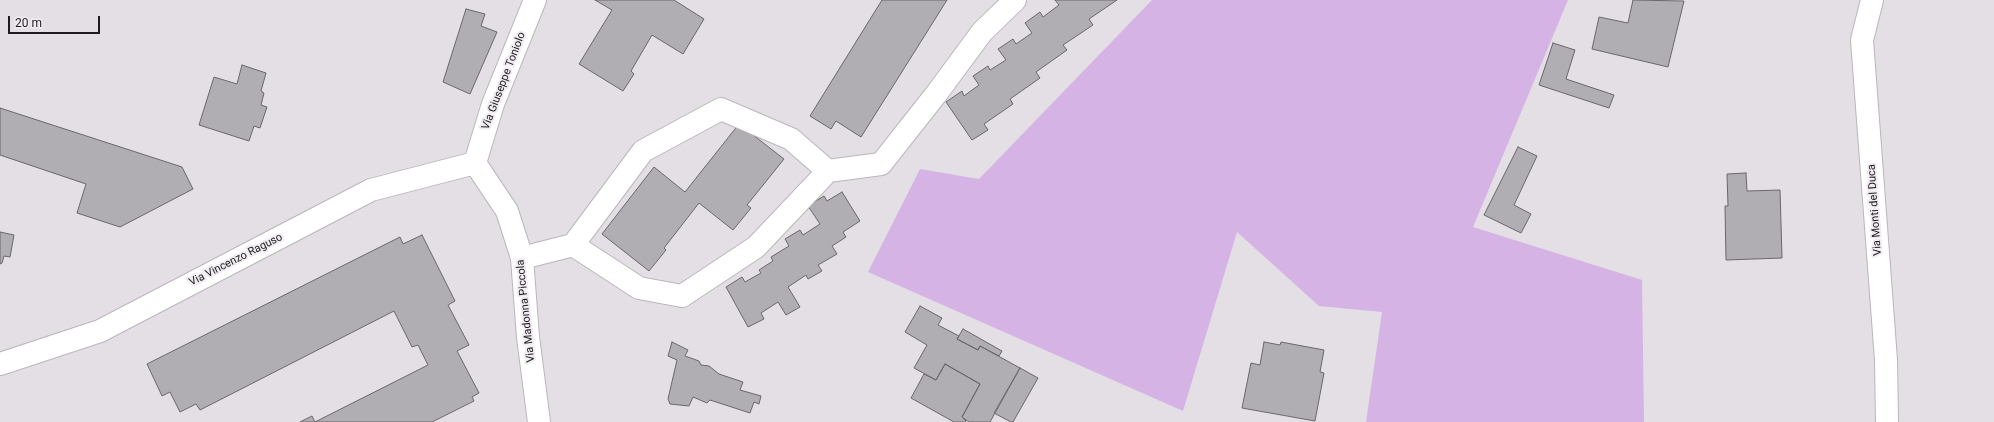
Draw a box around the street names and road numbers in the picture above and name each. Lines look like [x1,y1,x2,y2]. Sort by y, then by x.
street label: Via Giuseppe Toniolo [479,30,529,132]
street label: Via Monti del Duca [1865,164,1885,256]
street label: Via Vincenzo Raguso [187,231,285,289]
street label: Via Madonna Piccola [514,259,538,363]

